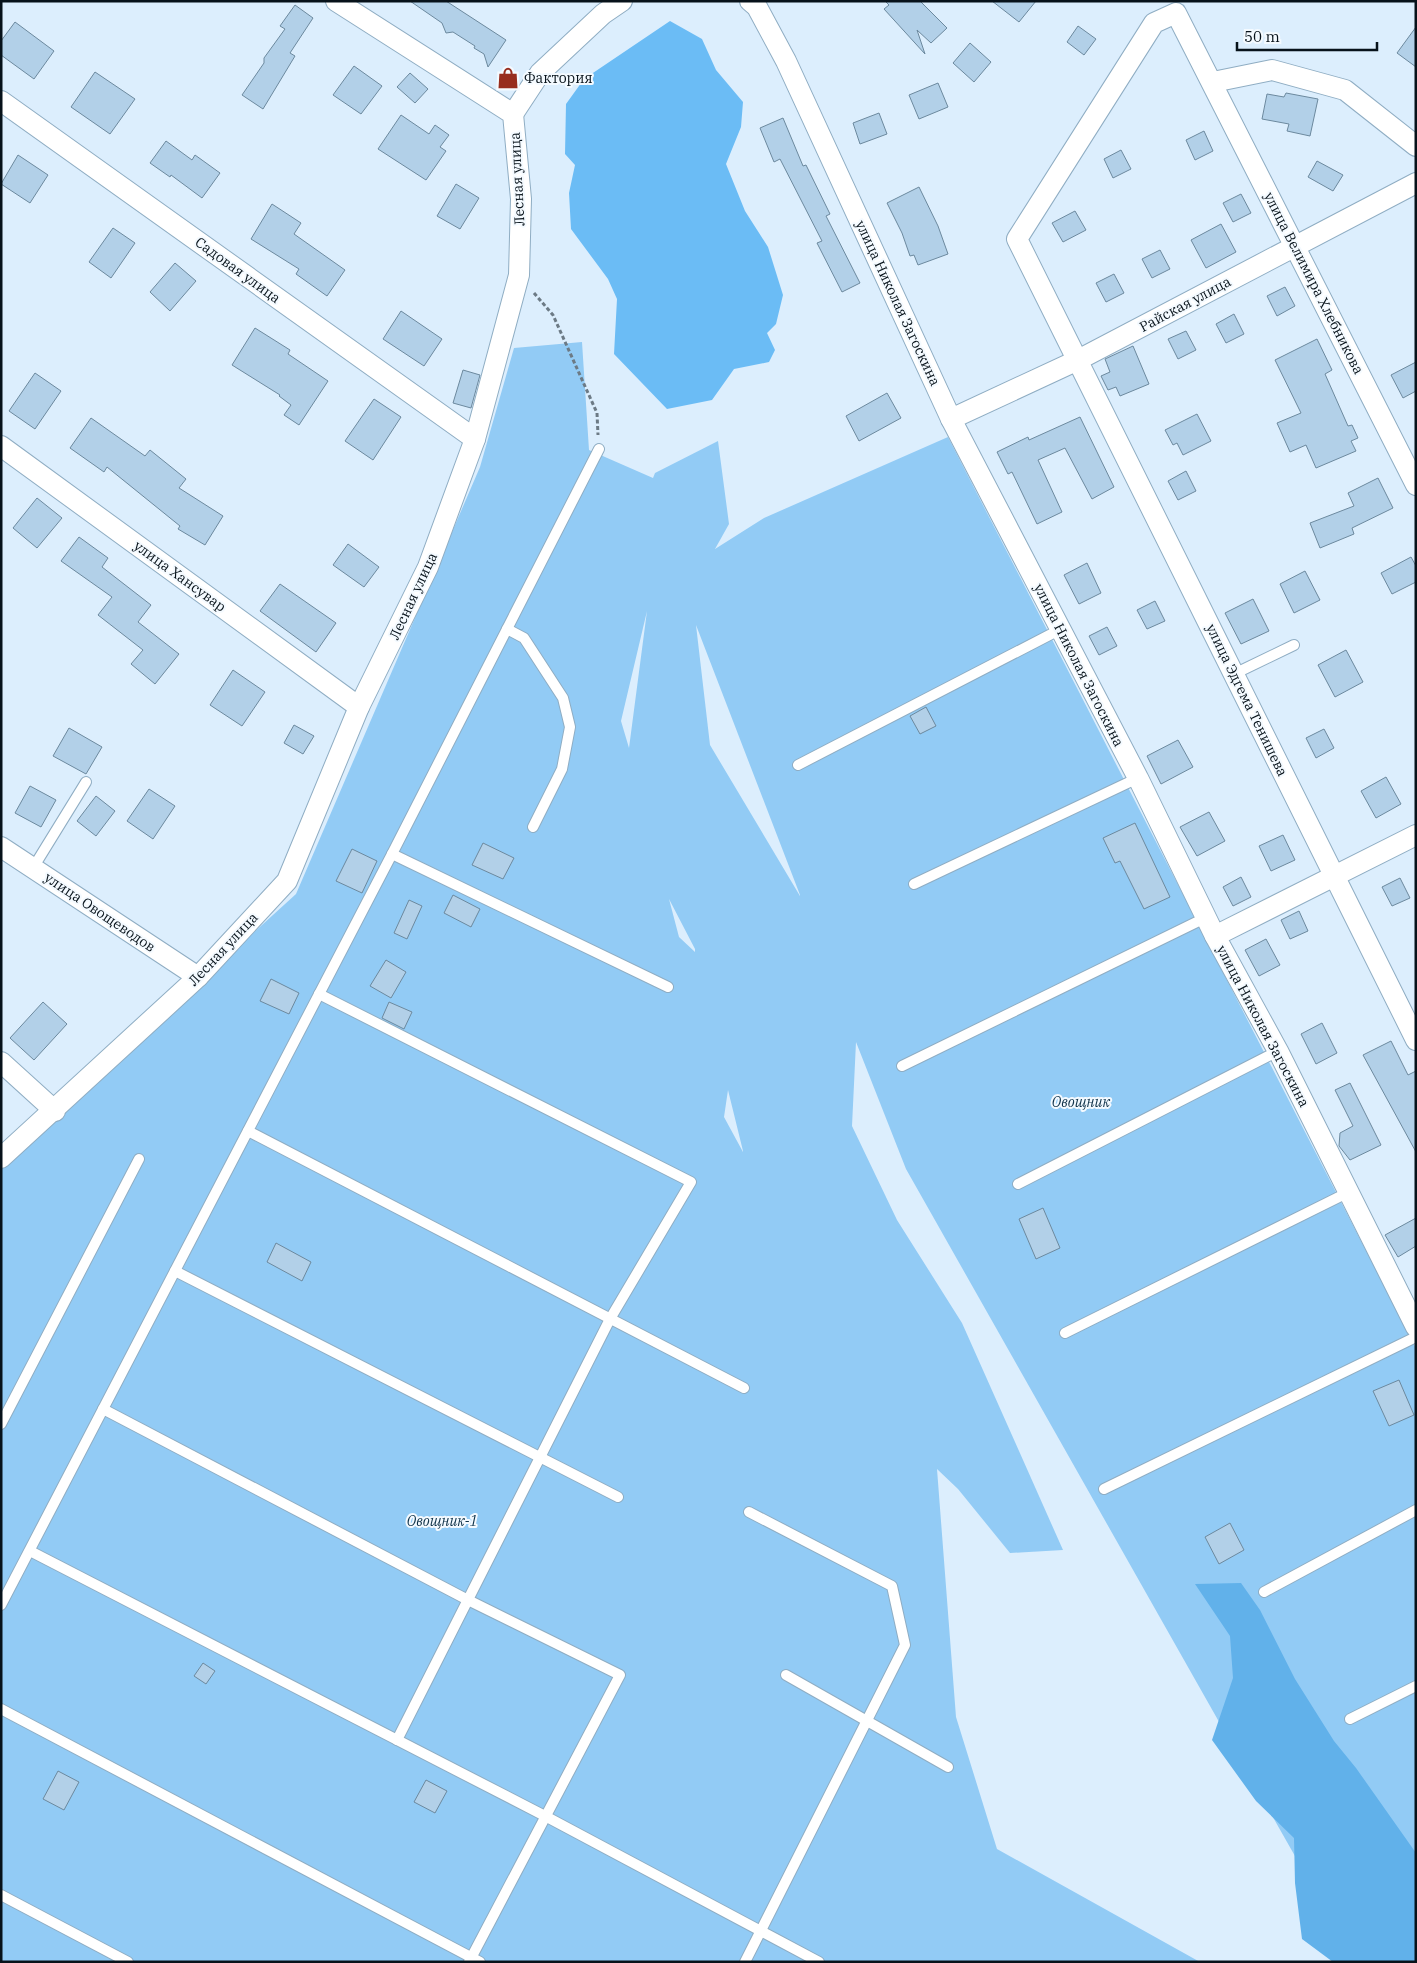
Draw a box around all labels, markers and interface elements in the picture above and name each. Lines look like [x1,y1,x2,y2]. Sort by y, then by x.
scale bar [1237,20,1377,52]
text: 50 m [1244,27,1280,46]
shop icon: Фактория [495,65,521,91]
place label: Фактория [524,69,593,87]
street label: Лесная улица [506,131,528,226]
street label: улица Велимира Хлебникова [1260,189,1368,377]
street label: улица Николая Загоскина [852,217,944,389]
street label: Садовая улица [192,233,285,307]
street label: Райская улица [1136,272,1234,336]
street label: улица Хансувар [130,536,230,616]
street label: Лесная улица [385,549,441,642]
street label: улица Николая Загоскина [1030,580,1128,750]
street label: улица Эдгема Тенишева [1202,621,1292,780]
street label: улица Овощеводов [41,868,159,956]
street label: Лесная улица [184,908,262,990]
street label: улица Николая Загоскина [1213,942,1314,1110]
park label: Овощник [1052,1093,1110,1111]
park label: Овощник-1 [407,1512,477,1530]

